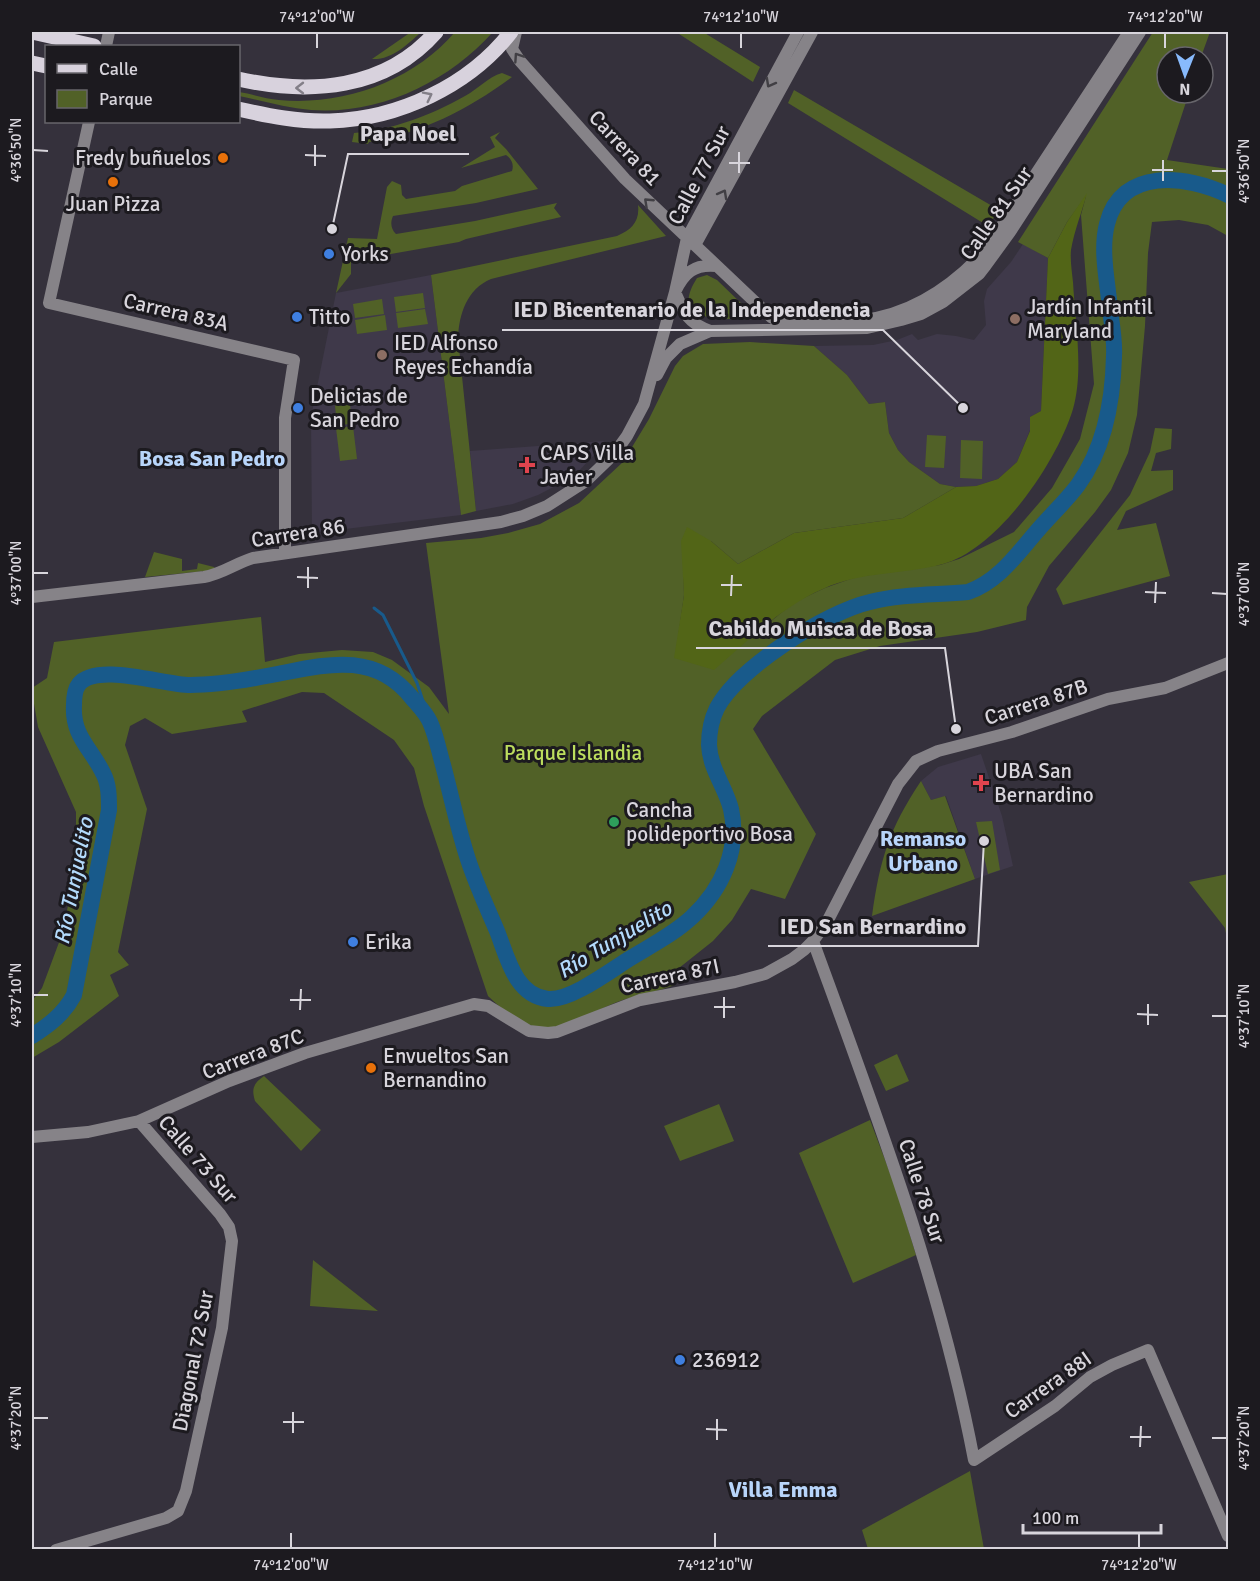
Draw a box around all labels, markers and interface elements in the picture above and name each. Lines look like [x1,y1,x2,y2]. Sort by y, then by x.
text: 74°12'00"W [279,8,355,26]
text: 74°12'10"W [703,8,779,26]
text: 74°12'20"W [1127,8,1203,26]
legend [45,45,240,123]
north arrow [1155,45,1215,105]
one-way arrow [514,52,525,63]
text: Calle [99,58,138,80]
one-way arrow [766,76,777,87]
text: N [1179,79,1190,99]
one-way arrow [295,82,304,94]
text: Parque [99,88,153,110]
one-way arrow [422,92,433,104]
street label: Carrera 81 [583,105,667,191]
callout: Papa Noel [348,114,469,154]
text: 4°36'50"N [7,117,25,183]
text: Papa Noel [360,120,456,147]
street label: Calle 77 Sur [662,121,736,229]
text: 4°36'50"N [1235,138,1253,204]
place label: Fredy buñuelos [75,145,211,171]
marker: Fredy buñuelos [216,151,230,165]
street label: Calle 81 Sur [954,161,1038,265]
marker: Juan Pizza [106,175,120,189]
one-way arrow [716,190,727,200]
place label: Juan Pizza [66,191,160,217]
one-way arrow [645,198,656,209]
place label: Yorks [341,241,389,267]
marker: Yorks [322,247,336,261]
street label: Carrera 83A [121,287,231,337]
callout: IED Bicentenario de la Independencia [502,290,883,330]
place label: Jardín Infantil Maryland [1027,294,1153,344]
text: IED Bicentenario de la Independencia [513,296,871,323]
place label: Titto [309,304,350,330]
marker: Titto [290,310,304,324]
marker: Jardín Infantil Maryland [1008,312,1022,326]
place label: IED Alfonso Reyes Echandía [394,330,533,380]
marker: IED Alfonso Reyes Echandía [375,348,389,362]
place label: Delicias de San Pedro [310,383,408,433]
marker: Delicias de San Pedro [291,401,305,415]
place label: CAPS Villa Javier [540,440,634,490]
district label: Bosa San Pedro [139,445,285,472]
marker: CAPS Villa Javier [518,456,536,474]
street label: Carrera 86 [249,513,347,553]
text: 4°37'00"N [7,540,25,606]
text: 4°37'00"N [1235,561,1253,627]
callout: Cabildo Muisca de Bosa [696,608,945,648]
text: Cabildo Muisca de Bosa [709,615,933,642]
street label: Carrera 87B [981,673,1091,731]
park label: Parque Islandia [504,740,642,766]
place label: UBA San Bernardino [994,758,1094,808]
marker: UBA San Bernardino [972,774,990,792]
place label: Cancha polideportivo Bosa [626,797,793,847]
water label: Río Tunjuelito [48,814,99,947]
marker: Cancha polideportivo Bosa [607,815,621,829]
district label: Remanso Urbano [880,825,966,877]
water label: Río Tunjuelito [552,894,678,984]
callout: IED San Bernardino [768,906,978,946]
text: IED San Bernardino [780,913,966,940]
place label: Erika [365,929,412,955]
marker: Erika [346,935,360,949]
street label: Carrera 87I [618,953,722,999]
text: 4°37'10"N [7,962,25,1028]
text: 4°37'10"N [1235,983,1253,1049]
street label: Carrera 87C [198,1023,308,1085]
place label: Envueltos San Bernandino [383,1043,509,1093]
marker: Envueltos San Bernandino [364,1061,378,1075]
street label: Calle 73 Sur [153,1110,244,1209]
street label: Calle 78 Sur [893,1135,951,1247]
street label: Diagonal 72 Sur [167,1288,219,1434]
street label: Carrera 88I [999,1346,1097,1424]
place label: 236912 [692,1347,760,1373]
marker: 236912 [673,1353,687,1367]
text: 4°37'20"N [7,1385,25,1451]
text: 4°37'20"N [1235,1405,1253,1471]
district label: Villa Emma [728,1476,838,1503]
scale bar [1023,1497,1161,1535]
text: 100 m [1032,1507,1079,1529]
text: 74°12'00"W [253,1556,329,1574]
text: 74°12'10"W [677,1556,753,1574]
text: 74°12'20"W [1101,1556,1177,1574]

